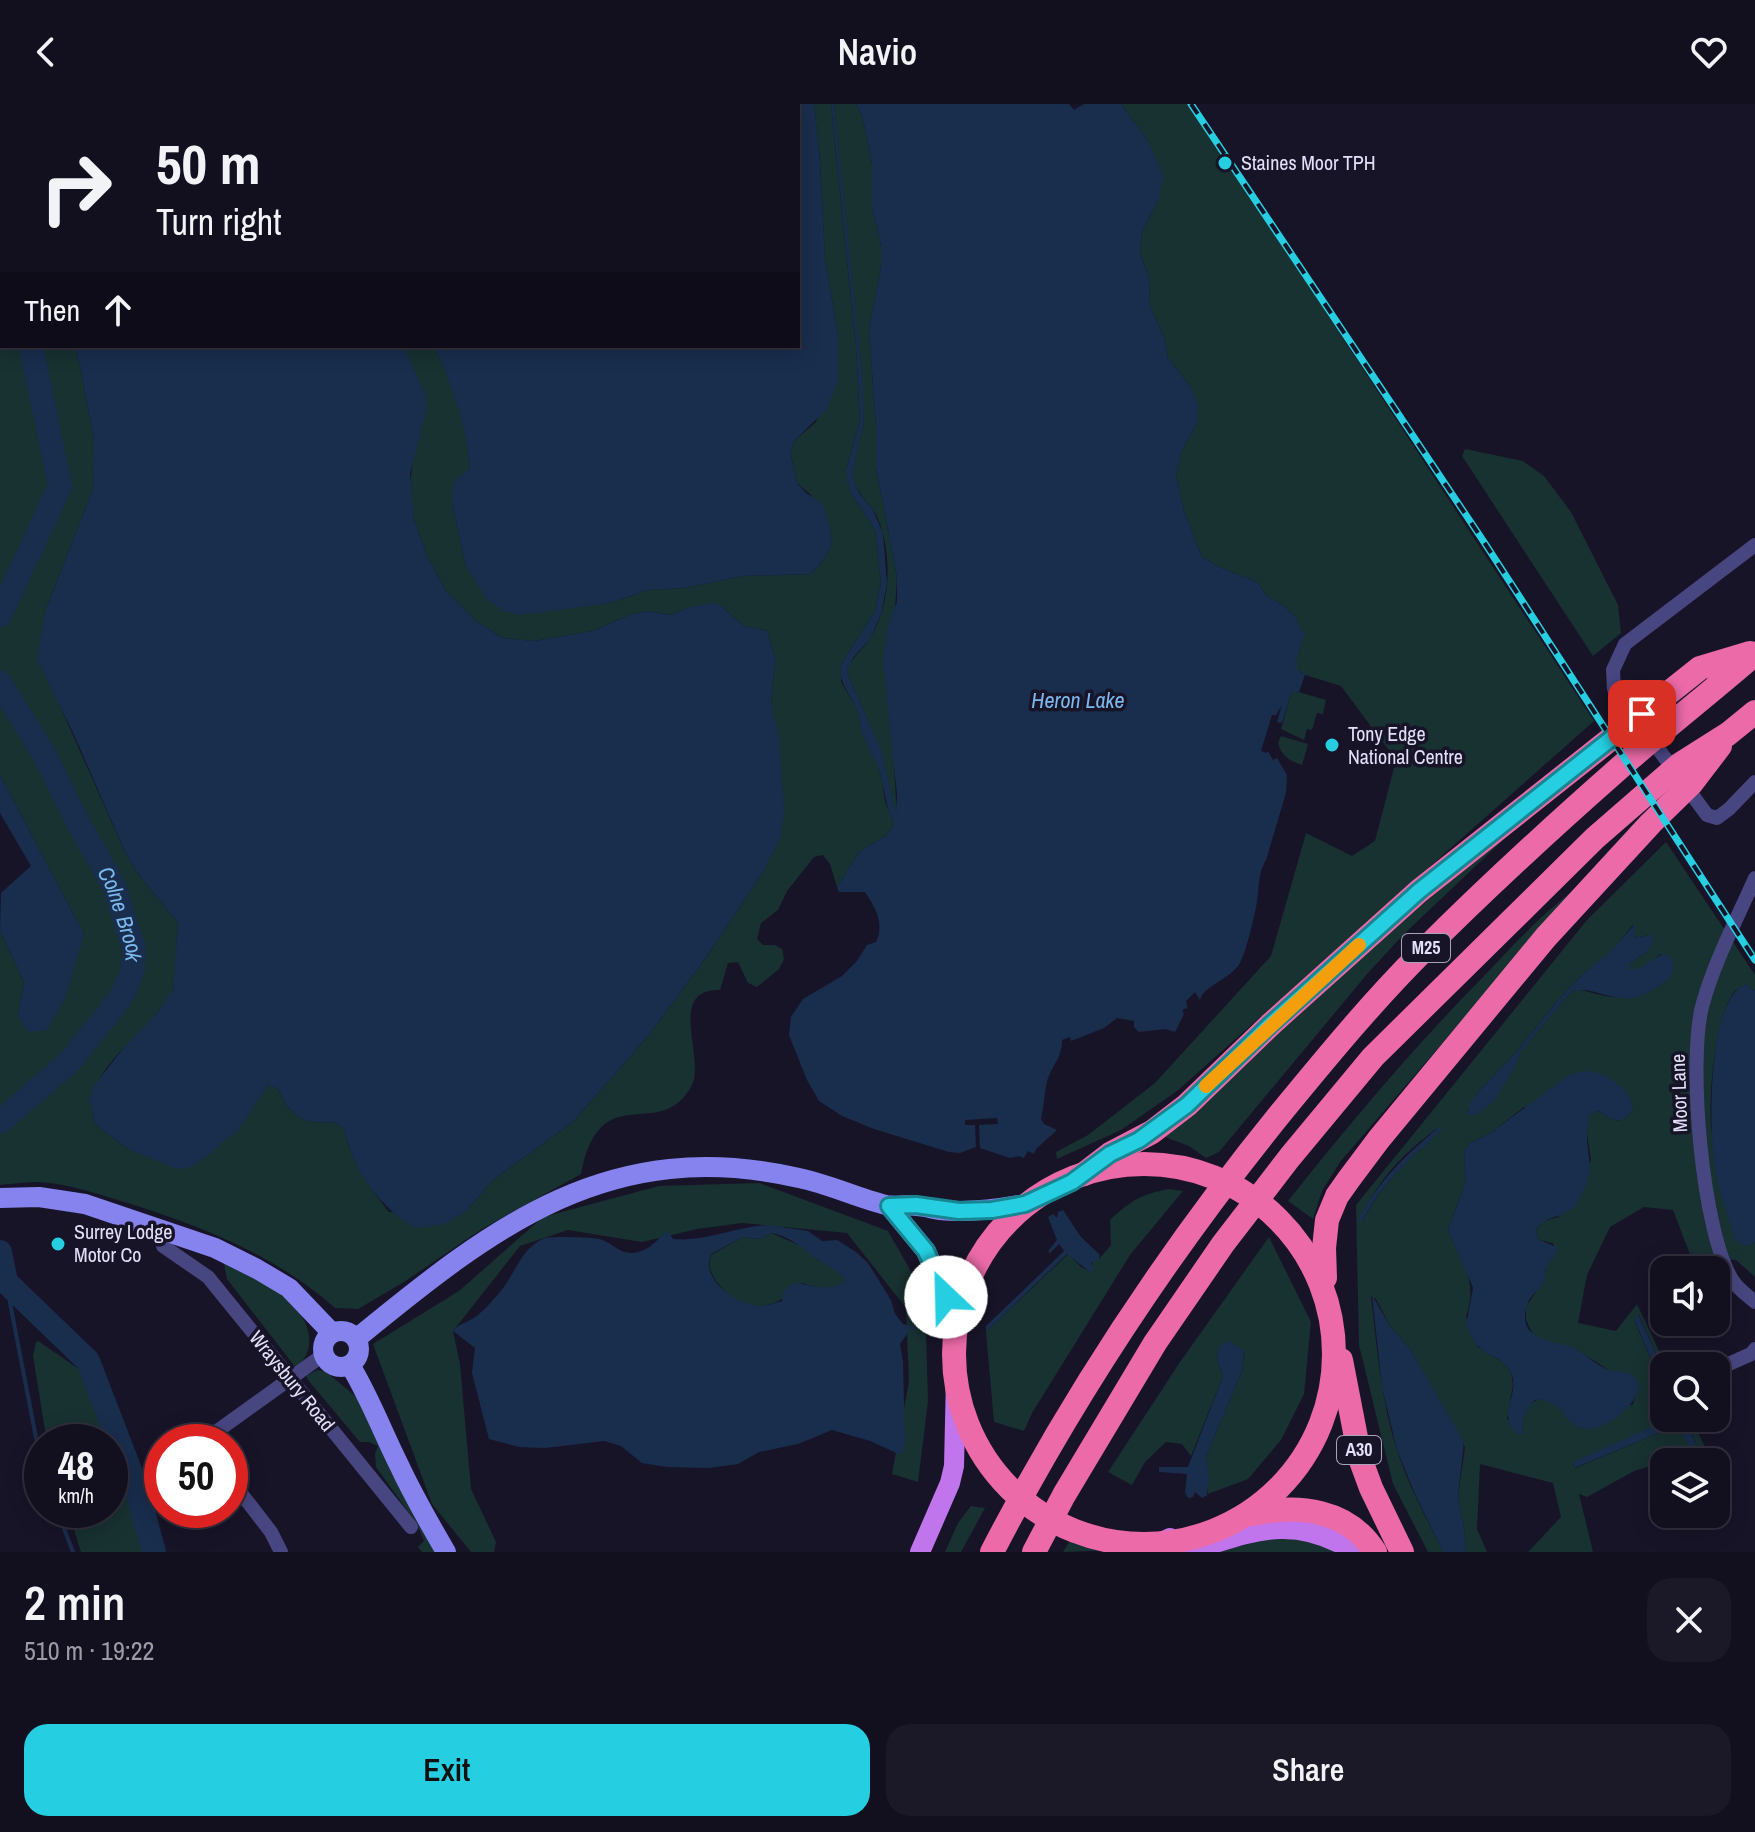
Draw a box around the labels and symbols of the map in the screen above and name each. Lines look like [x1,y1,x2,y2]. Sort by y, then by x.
place label: Staines Moor TPH [1241,149,1376,176]
marker: Staines Moor TPH [1216,154,1234,172]
pin [1608,680,1676,748]
water label: Heron Lake [1031,685,1125,715]
place label: Tony Edge National Centre [1348,720,1463,770]
marker: Tony Edge National Centre [1323,736,1341,754]
water label: Colne Brook [91,861,149,963]
road number: M25 [1402,934,1450,962]
street label: Moor Lane [1664,1053,1693,1133]
place label: Surrey Lodge Motor Co [74,1218,172,1268]
marker: Surrey Lodge Motor Co [49,1235,67,1253]
position arrow [904,1255,988,1339]
street label: Wraysbury Road [244,1325,341,1437]
speed limit sign: 50 [144,1424,248,1528]
road number: A30 [1337,1436,1381,1464]

